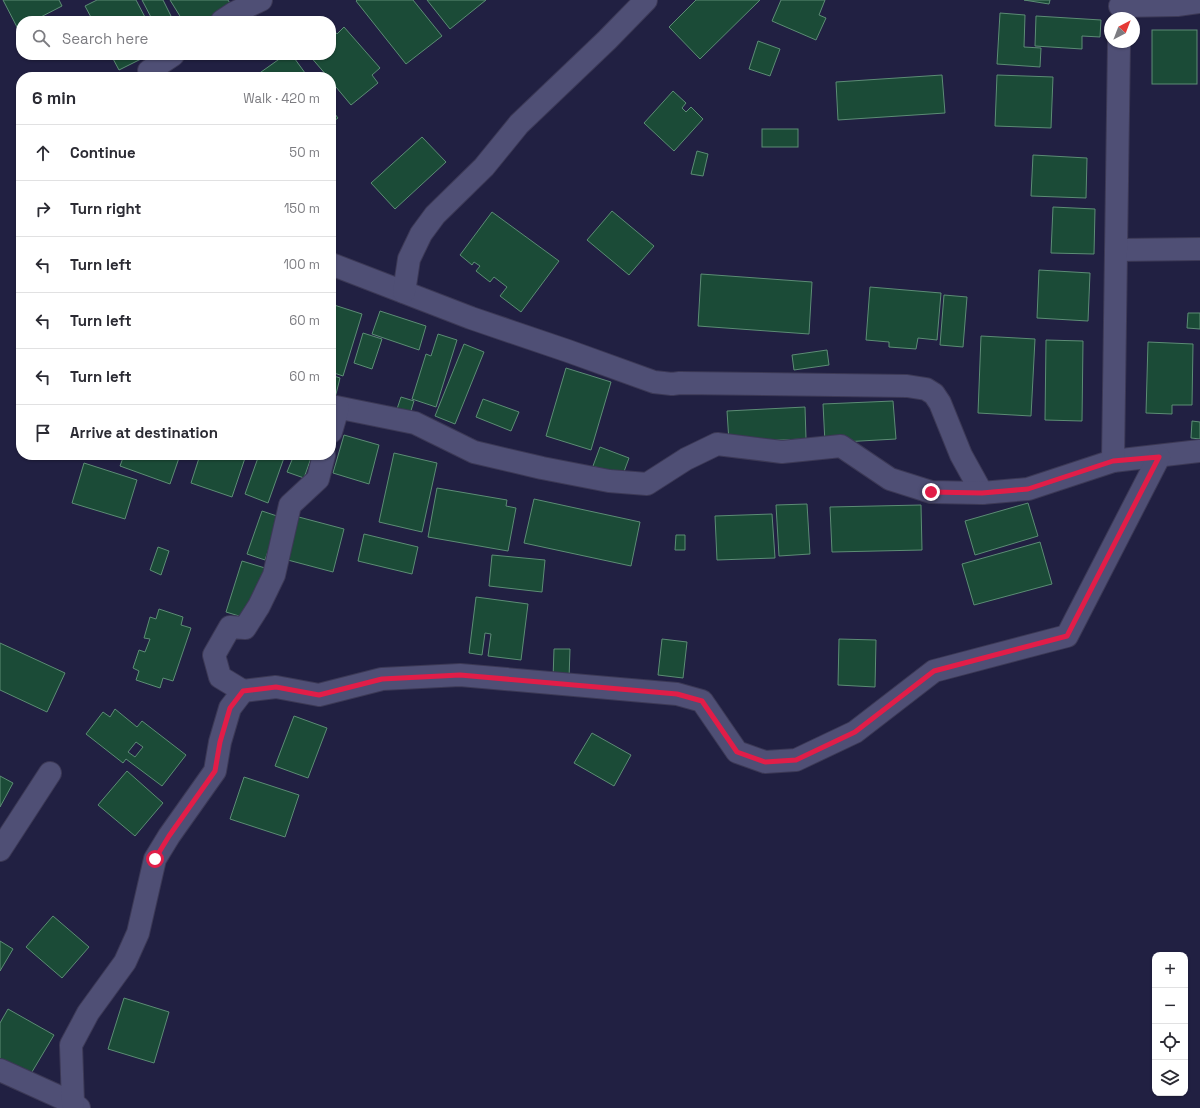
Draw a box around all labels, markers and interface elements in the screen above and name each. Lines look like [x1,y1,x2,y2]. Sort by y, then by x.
north arrow [1104,12,1140,48]
search box [16,16,336,60]
icon: search [30,27,52,49]
text: Search here [62,29,148,48]
text: 6 min [32,87,76,109]
text: Walk · 420 m [243,90,320,107]
icon: ahead [32,142,54,164]
text: Continue [70,143,136,162]
text: 50 m [289,144,320,161]
icon: right [32,198,54,220]
text: Turn right [70,199,141,218]
text: 150 m [284,200,320,217]
icon: left [32,254,54,276]
text: Turn left [70,255,132,274]
text: 100 m [283,256,320,273]
icon: left [32,310,54,332]
text: Turn left [70,311,132,330]
text: 60 m [289,312,320,329]
icon: left [32,366,54,388]
text: Turn left [70,367,132,386]
text: 60 m [289,368,320,385]
icon: arrive [32,422,54,444]
text: Arrive at destination [70,423,218,442]
route end [922,483,940,501]
route start [146,850,164,868]
map controls [1152,952,1188,1096]
button: + [1152,952,1188,988]
button: − [1152,988,1188,1024]
button: locate [1152,1024,1188,1060]
button: layers [1152,1060,1188,1096]

